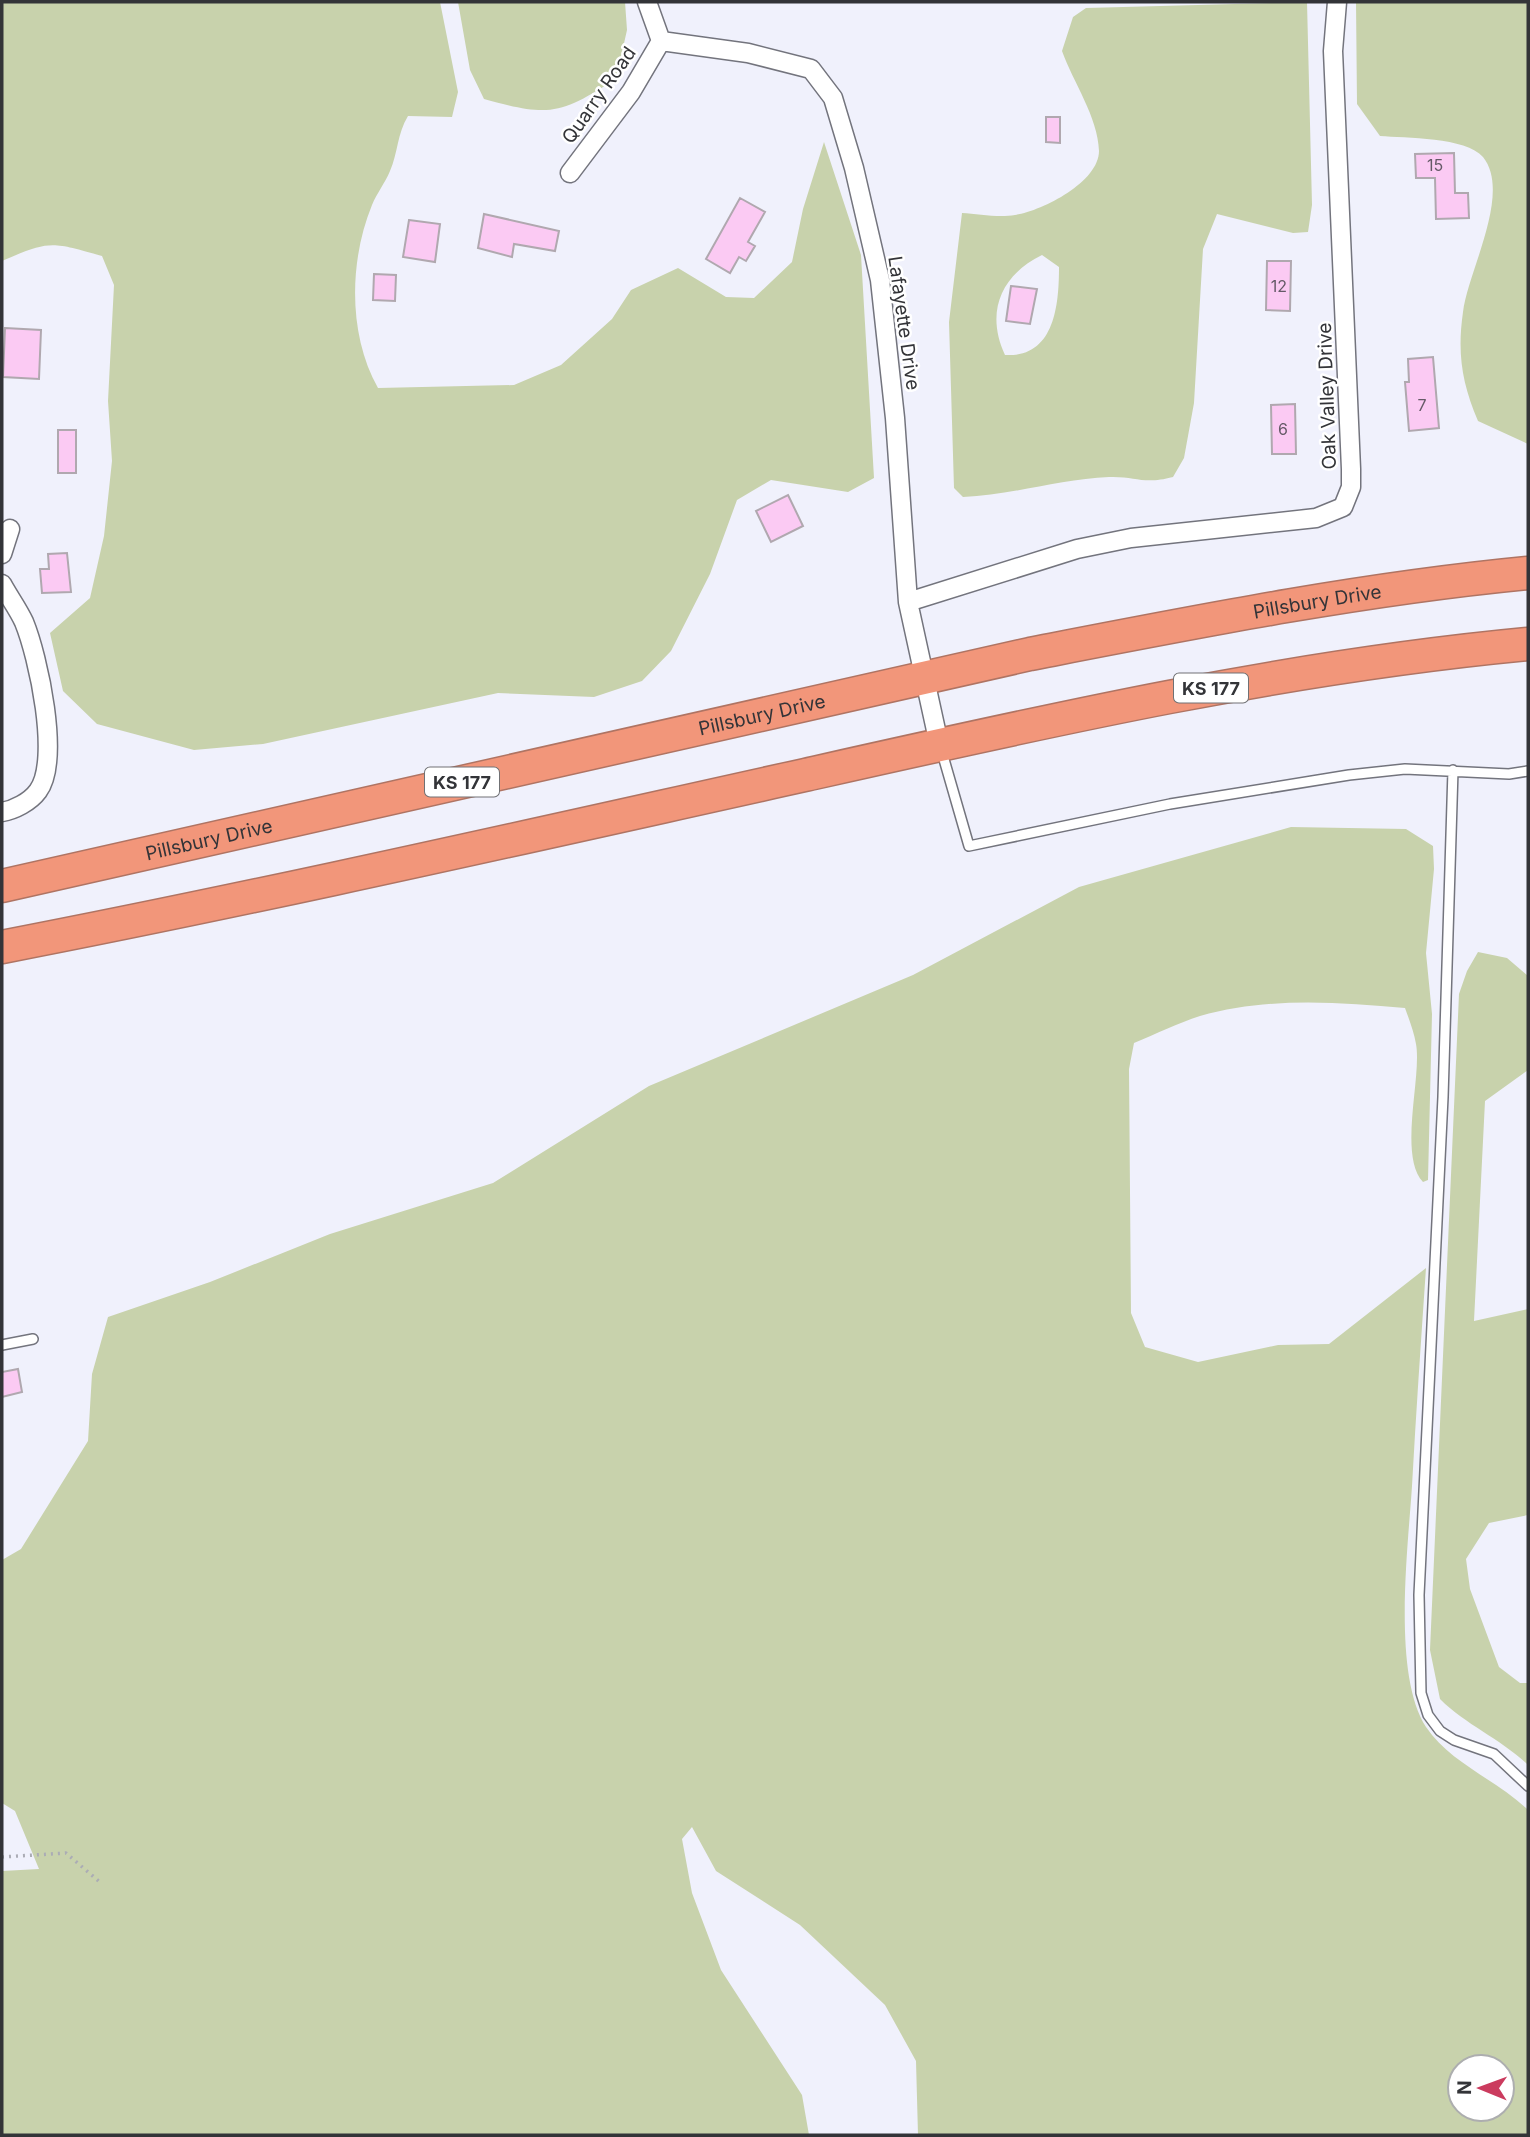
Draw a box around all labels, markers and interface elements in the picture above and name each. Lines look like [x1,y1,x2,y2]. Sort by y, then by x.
street label: Quarry Road [557,42,641,148]
house number: 15 [1427,155,1443,175]
street label: Lafayette Drive [883,254,925,392]
house number: 12 [1271,276,1287,296]
street label: Oak Valley Drive [1313,322,1341,470]
house number: 7 [1417,395,1427,415]
house number: 6 [1278,419,1288,439]
street label: Pillsbury Drive [1251,580,1383,623]
road number: KS 177 [1174,674,1248,702]
street label: Pillsbury Drive [696,689,828,740]
road number: KS 177 [425,768,499,796]
street label: Pillsbury Drive [143,814,275,865]
north arrow [1446,2053,1516,2123]
text: N [1453,2080,1476,2095]

